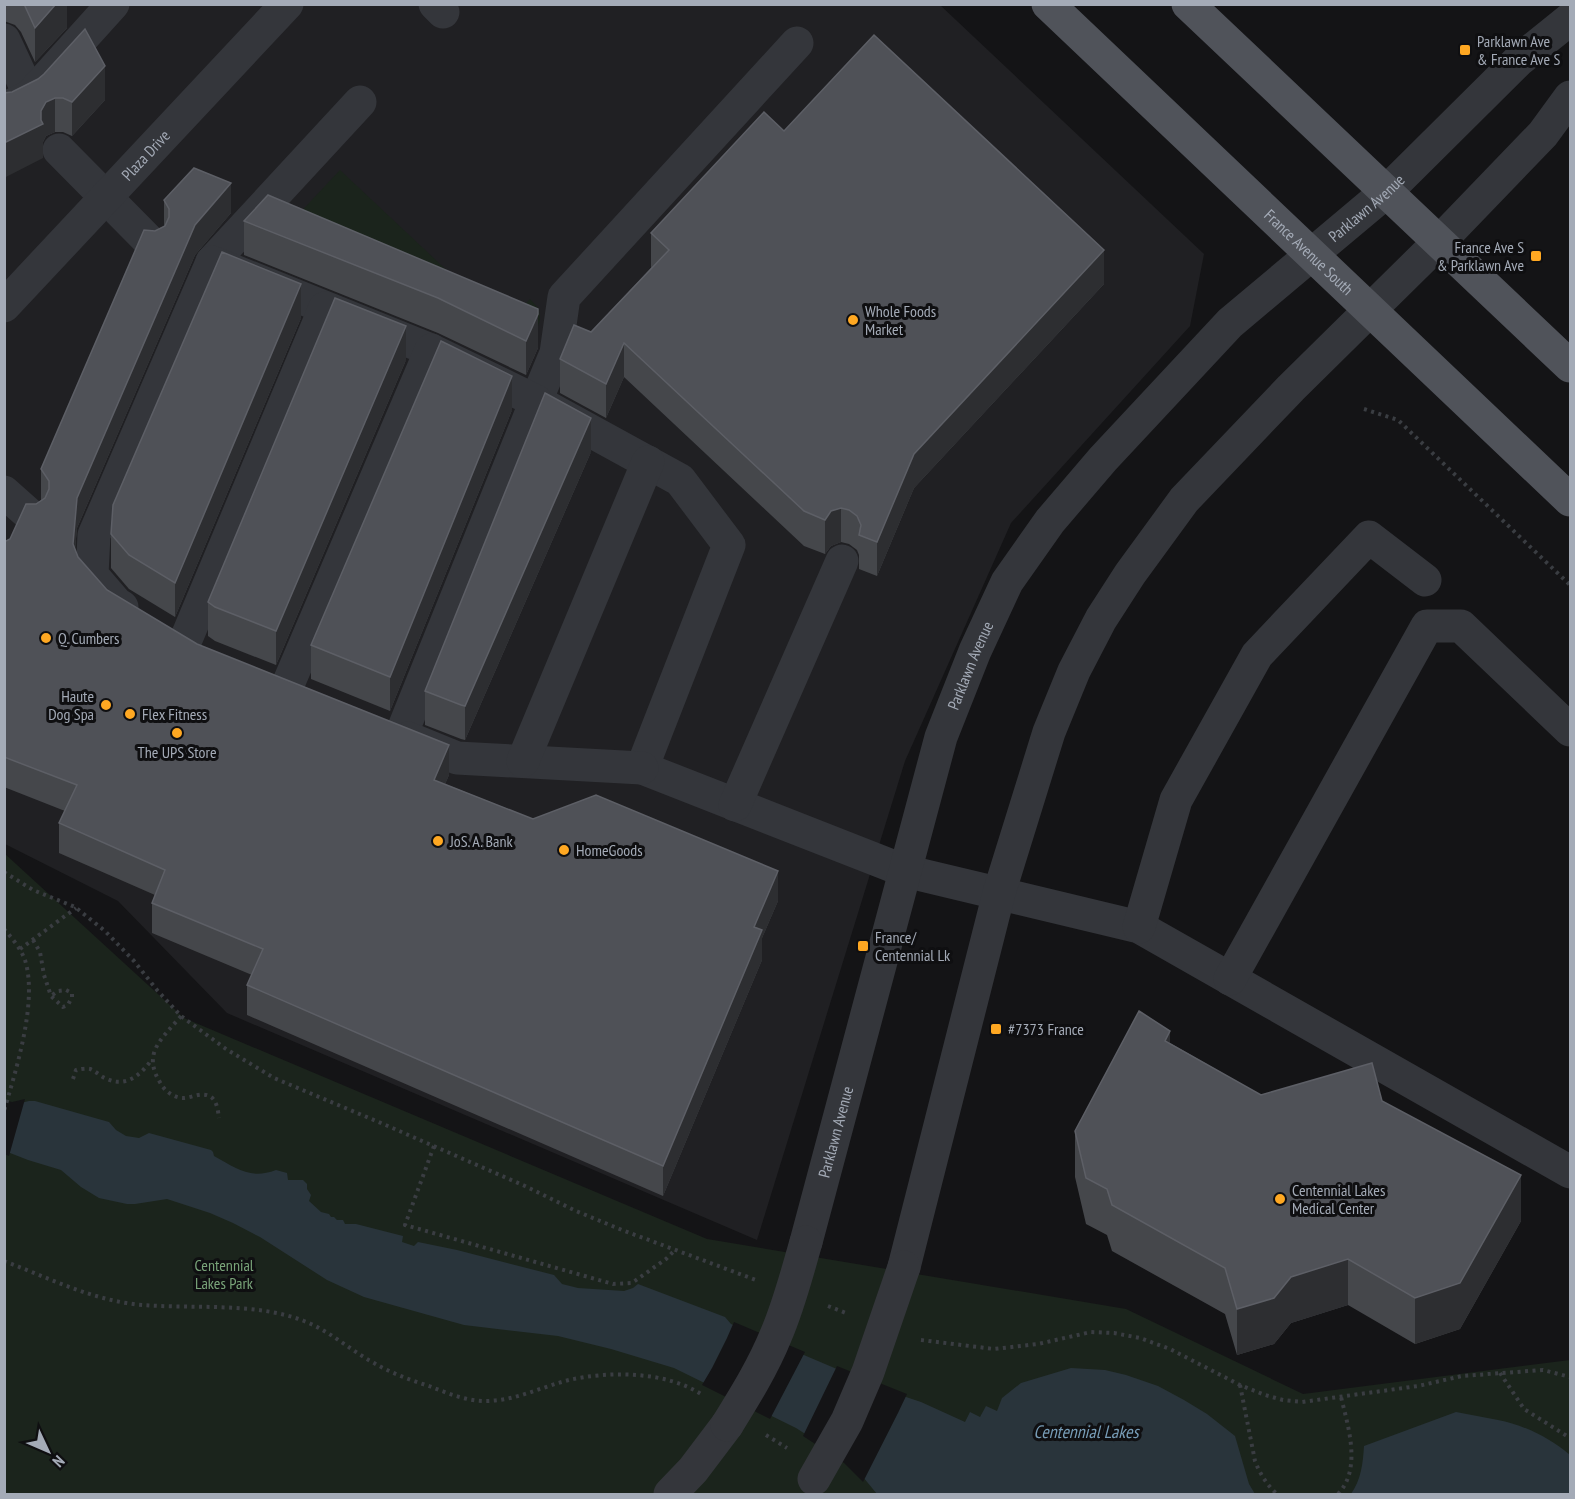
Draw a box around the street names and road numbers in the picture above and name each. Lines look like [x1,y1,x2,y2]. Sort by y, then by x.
street label: Plaza Drive [117,125,174,184]
street label: Parklawn Avenue [1324,170,1408,246]
street label: France Avenue South [1260,205,1358,299]
street label: Parklawn Avenue [943,618,997,712]
street label: Parklawn Avenue [814,1084,857,1180]

